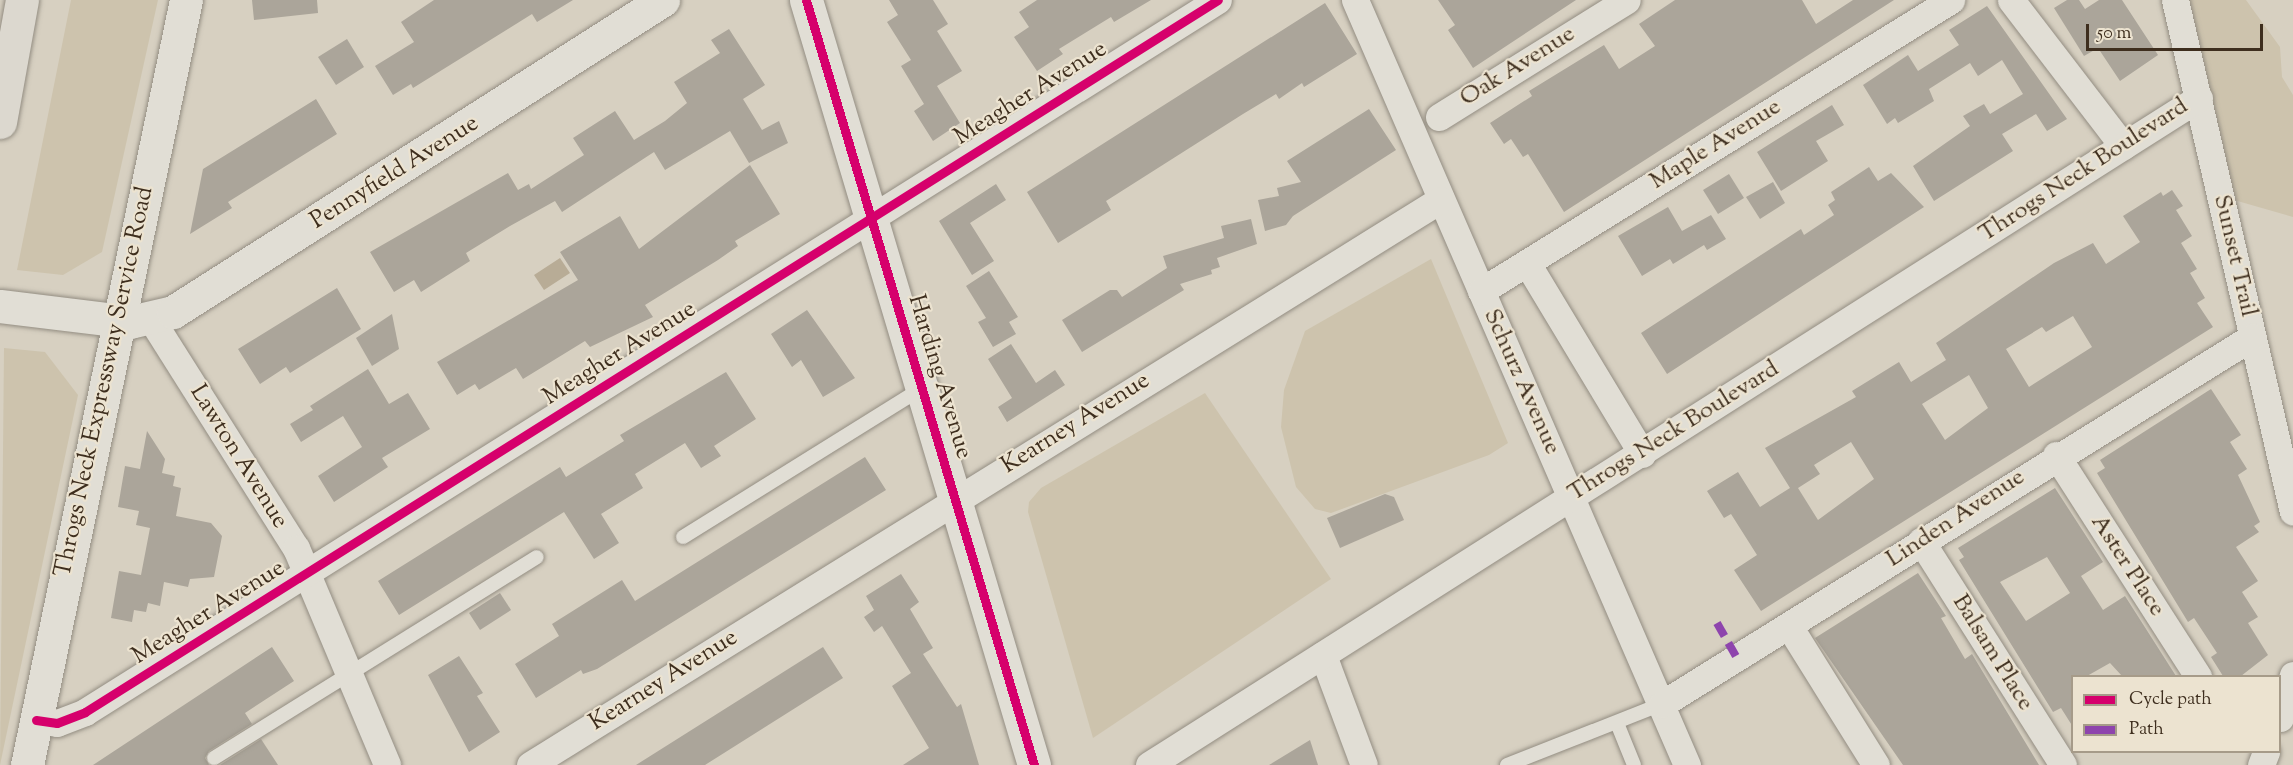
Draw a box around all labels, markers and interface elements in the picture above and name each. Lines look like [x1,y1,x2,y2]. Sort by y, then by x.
scale bar [2089,12,2266,50]
street label: Oak Avenue [1455,20,1581,114]
text: 50 m [2097,21,2131,47]
street label: Meagher Avenue [949,36,1113,152]
street label: Maple Avenue [1645,93,1787,197]
street label: Throgs Neck Boulevard [1974,93,2194,249]
street label: Pennyfield Avenue [306,110,484,236]
street label: Throgs Neck Expressway Service Road [50,184,160,580]
street label: Sunset Trail [2206,192,2262,320]
street label: Harding Avenue [900,291,978,463]
street label: Meagher Avenue [538,296,702,412]
street label: Schurz Avenue [1476,305,1566,459]
street label: Throgs Neck Boulevard [1563,355,1785,509]
street label: Kearney Avenue [997,367,1155,481]
street label: Lawton Avenue [182,380,294,534]
street label: Linden Avenue [1881,464,2031,574]
street label: Aster Place [2083,510,2171,622]
street label: Meagher Avenue [127,555,291,671]
street label: Balsam Place [1945,590,2039,716]
street label: Kearney Avenue [585,624,743,738]
legend [2071,675,2281,753]
text: Cycle path [2129,687,2212,713]
text: Path [2129,717,2164,743]

